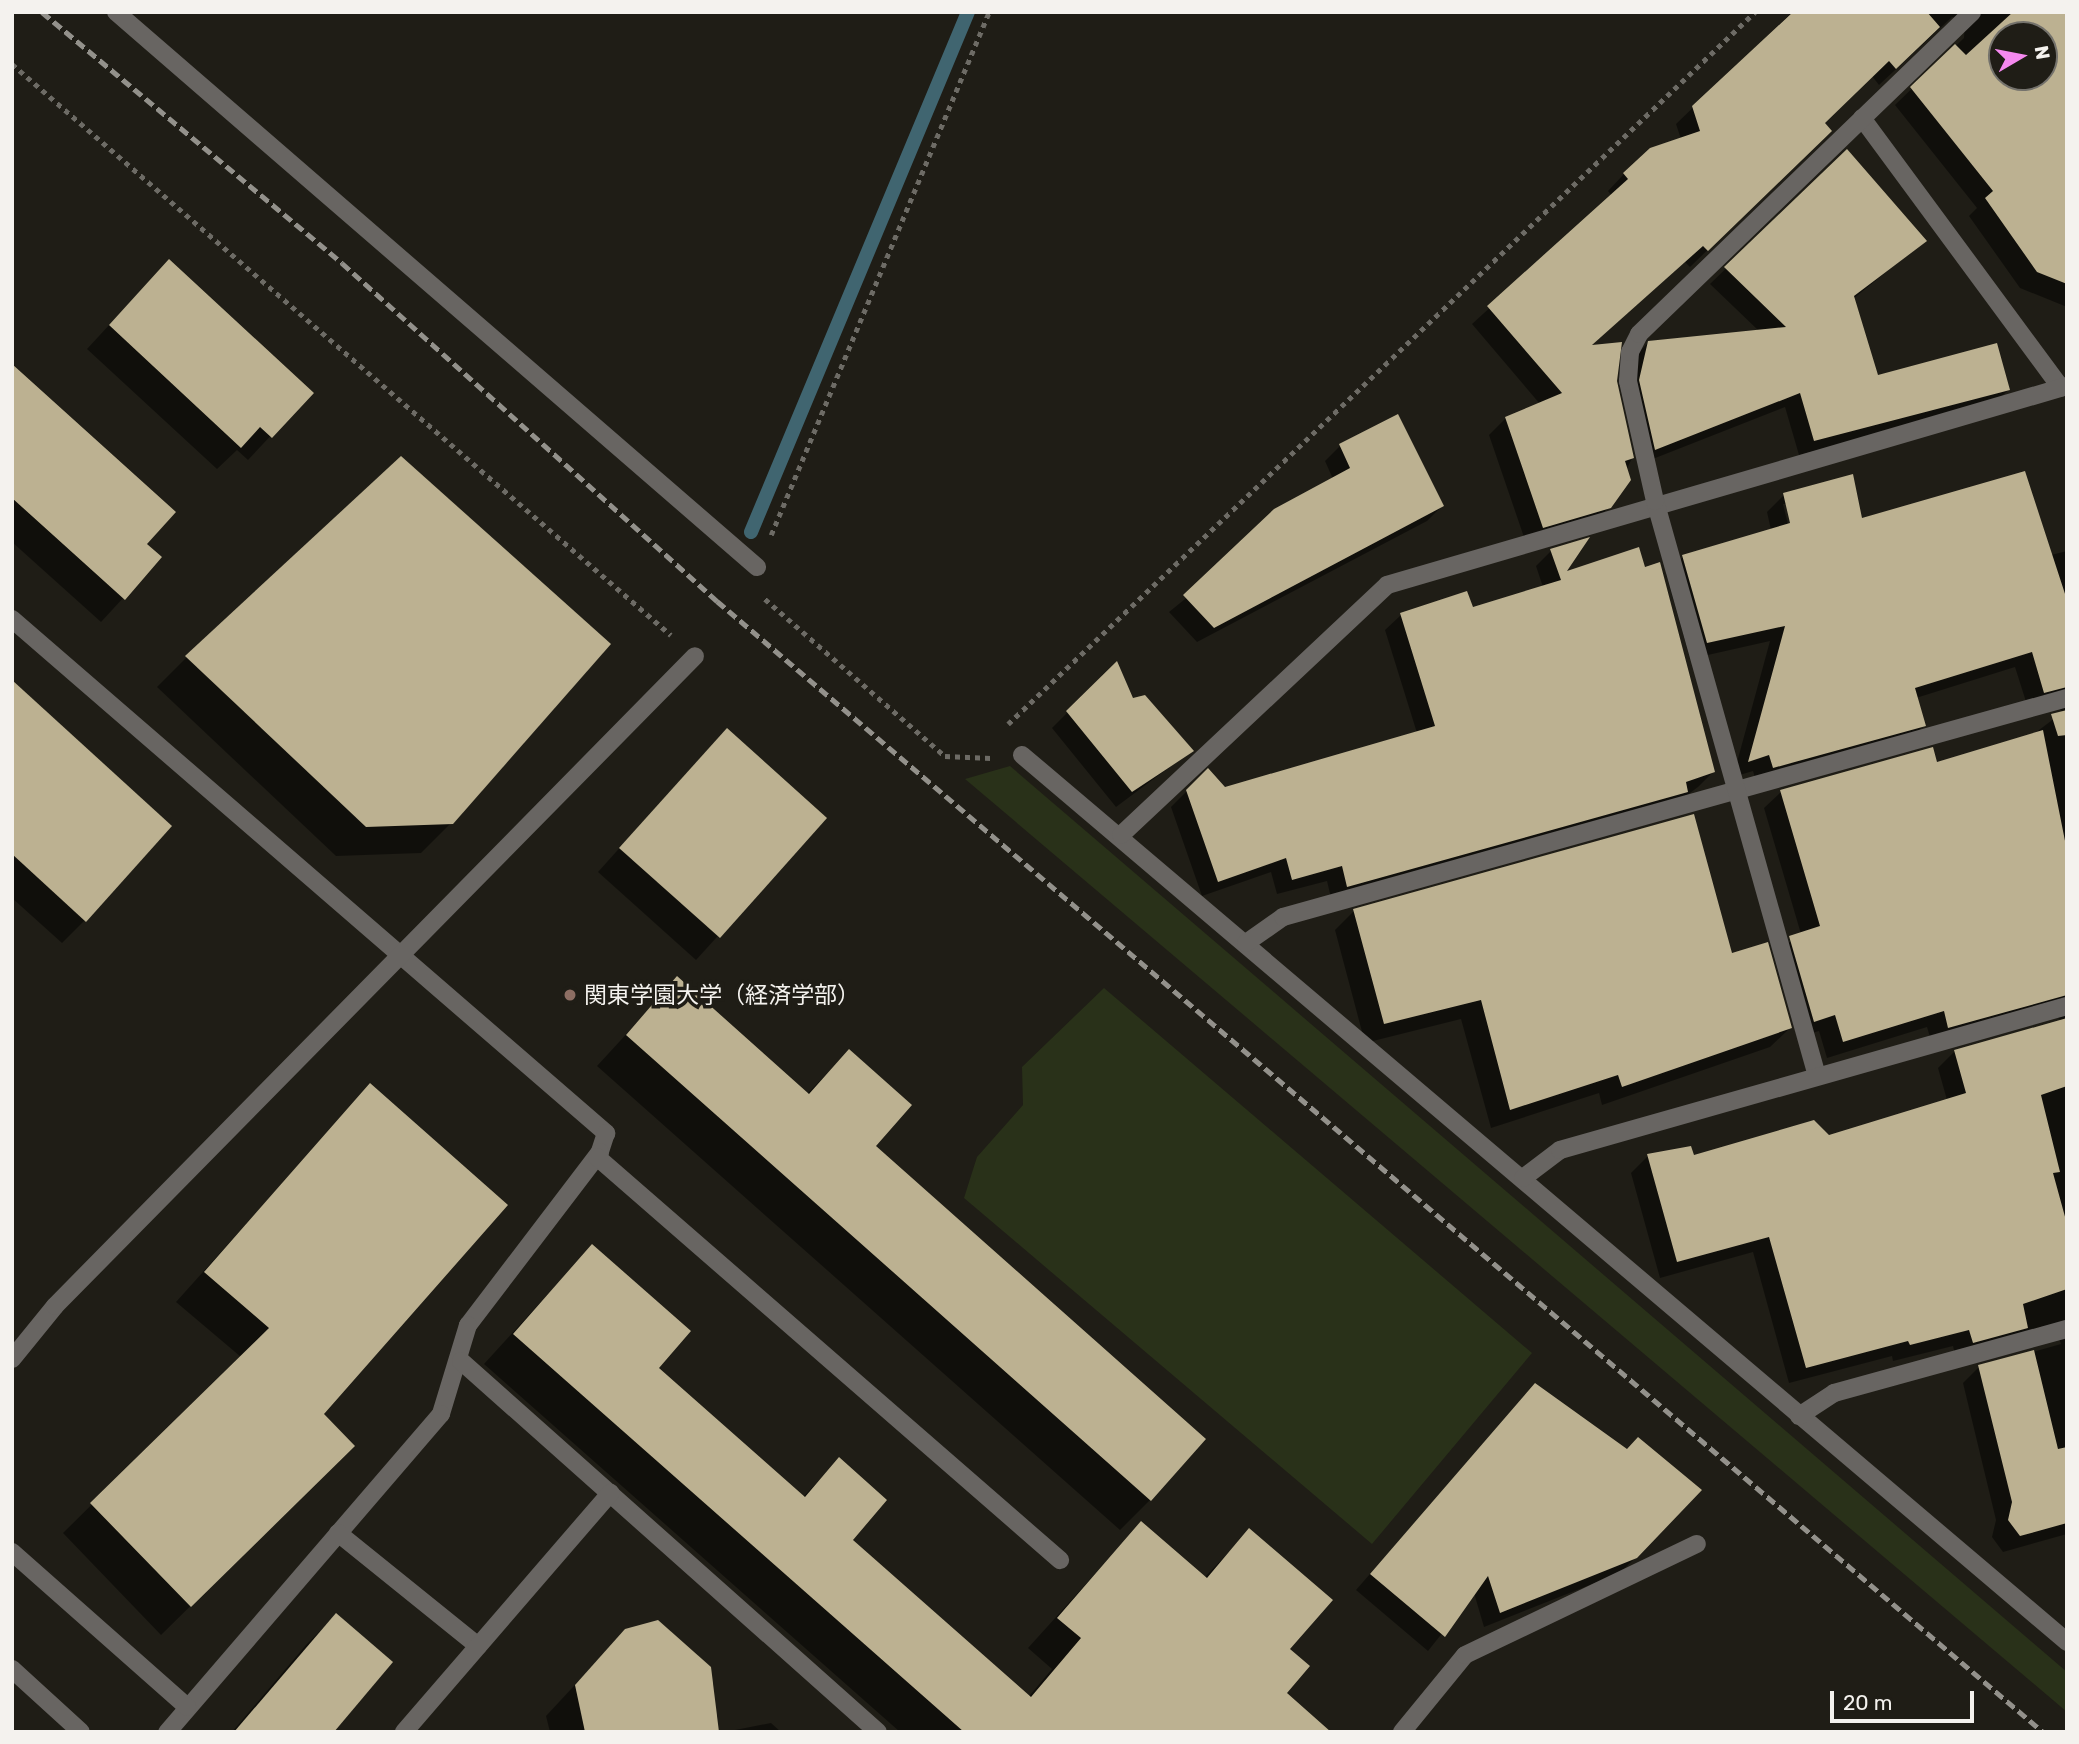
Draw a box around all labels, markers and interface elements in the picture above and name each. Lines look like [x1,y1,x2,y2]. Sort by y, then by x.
north arrow [1988,21,2058,91]
text: N [2030,44,2055,61]
place label: 関東学園大学（経済学部） [584,981,860,1009]
marker: 関東学園大学（経済学部） [562,987,578,1003]
scale bar [1834,1678,1978,1722]
text: 20 m [1843,1690,1892,1715]

